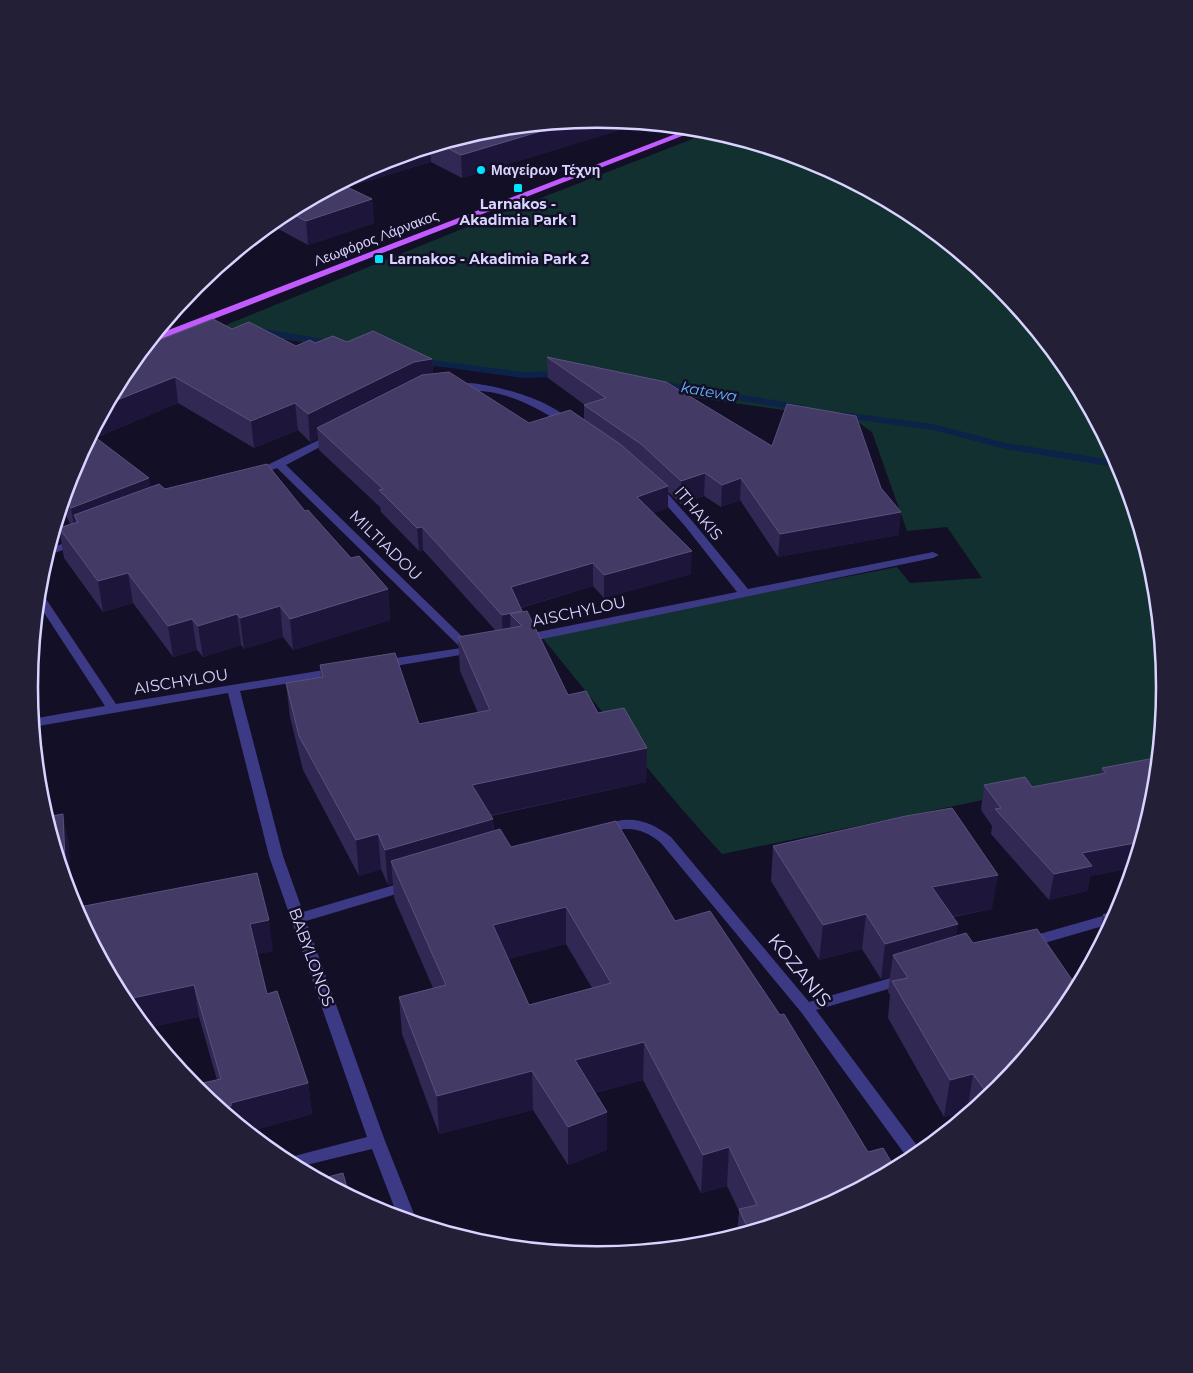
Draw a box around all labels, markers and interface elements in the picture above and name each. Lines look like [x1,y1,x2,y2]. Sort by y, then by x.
place label: Μαγείρων Τέχνη [491,161,600,179]
marker: Μαγείρων Τέχνη [475,164,487,176]
marker: Larnakos - Akadimia Park 1 [512,182,524,194]
place label: Larnakos - Akadimia Park 1 [458,195,577,229]
street label: Λεωφόρος Λάρνακος [311,206,441,270]
place label: Larnakos - Akadimia Park 2 [389,250,589,268]
marker: Larnakos - Akadimia Park 2 [373,253,385,265]
water label: katewa [680,377,739,406]
street label: ITHAKIS [671,482,727,544]
street label: MILTIADOU [346,506,426,585]
street label: AISCHYLOU [530,592,628,631]
street label: AISCHYLOU [132,665,230,698]
street label: BABYLONOS [285,905,338,1009]
street label: KOZANIS [763,929,836,1012]

